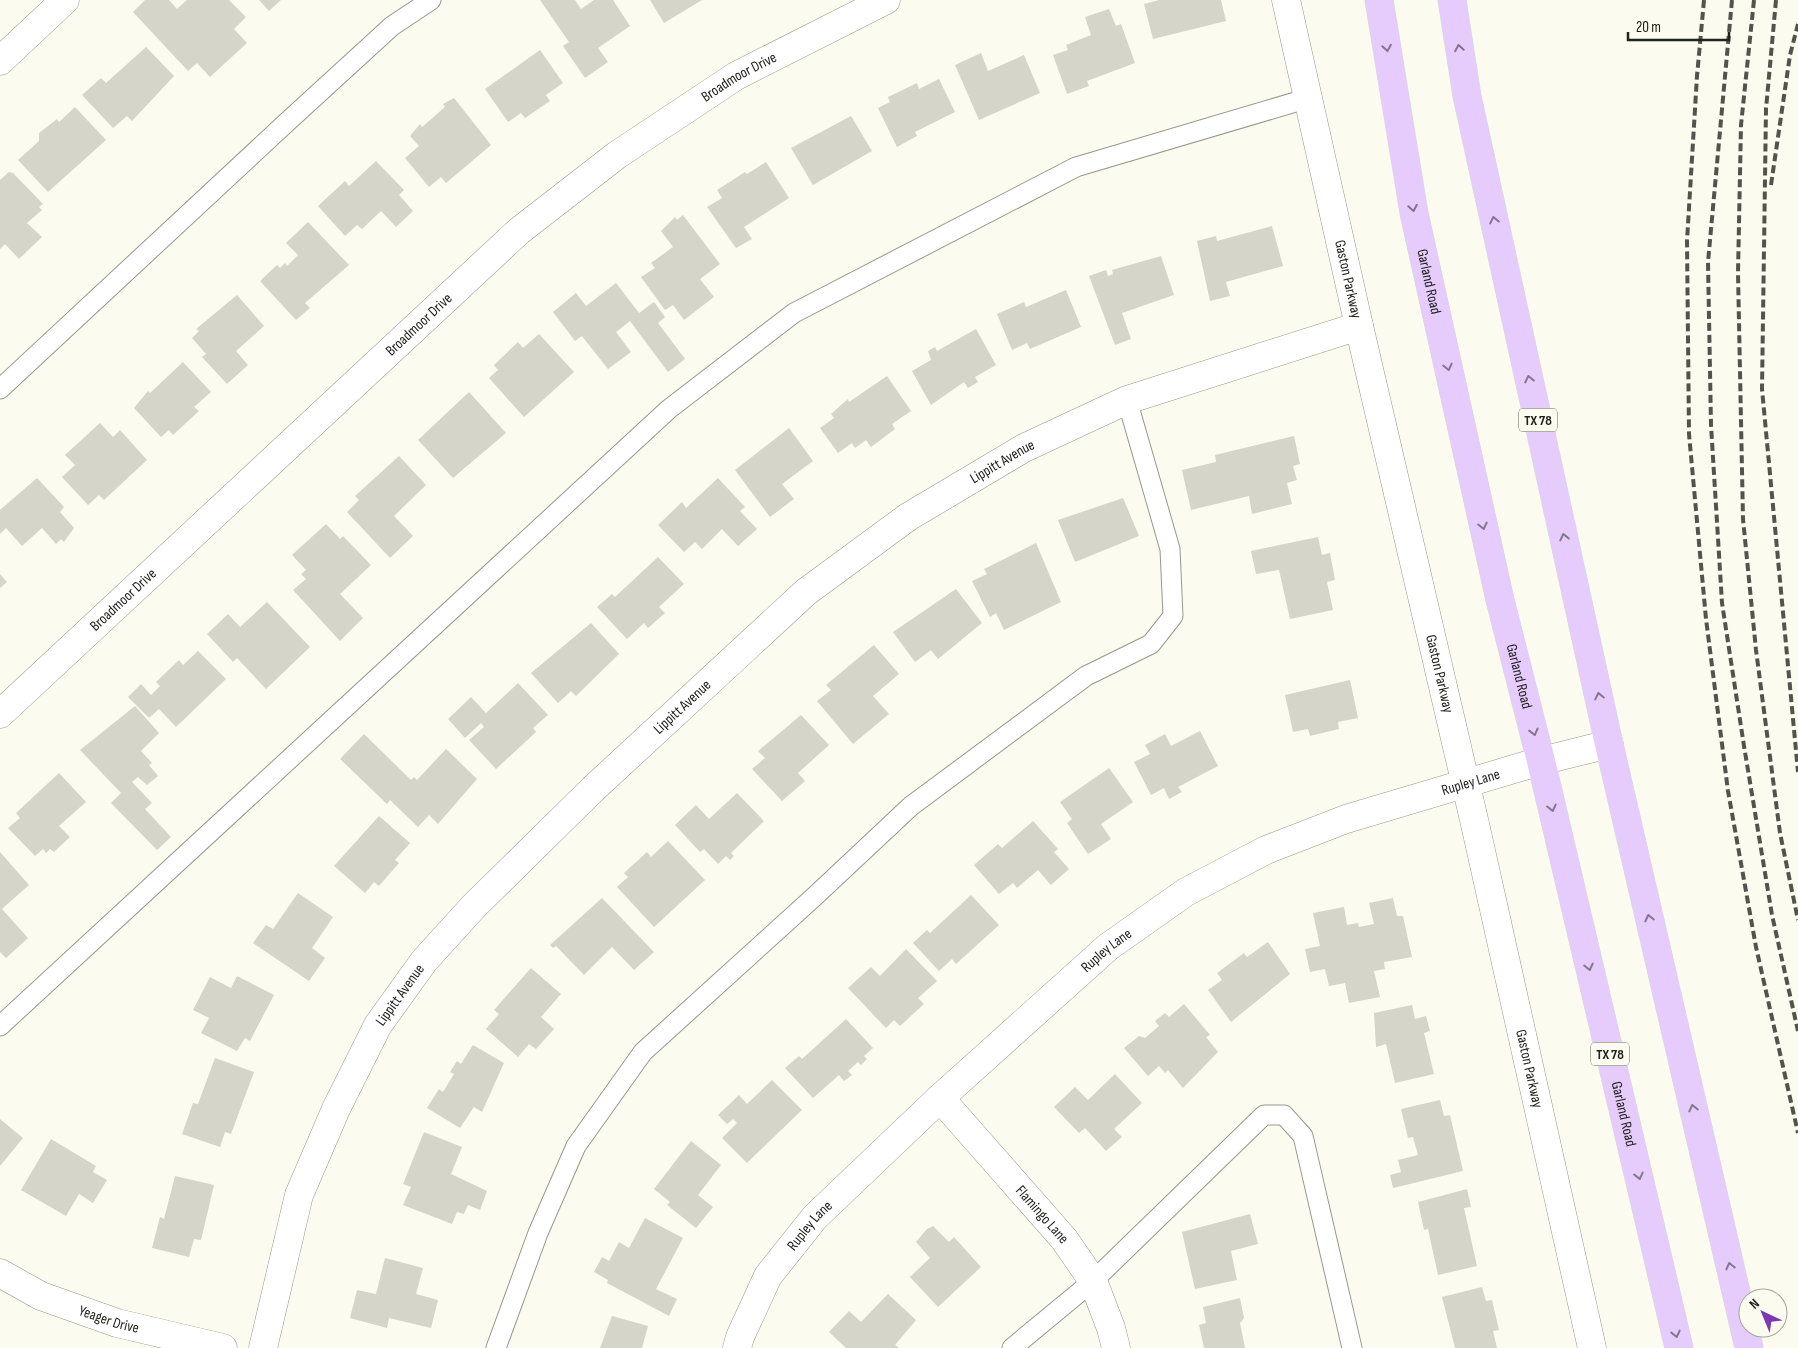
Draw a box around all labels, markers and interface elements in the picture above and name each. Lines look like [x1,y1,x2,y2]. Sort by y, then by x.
scale bar [1628,10,1729,42]
text: 20 m [1636,18,1661,37]
one-way arrow [1381,44,1391,52]
one-way arrow [1455,44,1465,52]
street label: Broadmoor Drive [698,48,780,106]
one-way arrow [1407,204,1418,213]
one-way arrow [1489,216,1500,224]
street label: Gaston Parkway [1330,238,1366,320]
street label: Garland Road [1412,247,1445,316]
street label: Broadmoor Drive [382,289,456,360]
one-way arrow [1442,363,1453,372]
one-way arrow [1524,374,1535,383]
road number: TX 78 [1519,408,1557,432]
street label: Lippitt Avenue [967,435,1038,488]
one-way arrow [1478,521,1488,530]
one-way arrow [1559,533,1570,542]
street label: Broadmoor Drive [86,564,161,636]
street label: Gaston Parkway [1421,633,1458,715]
street label: Garland Road [1502,642,1536,711]
street label: Lippitt Avenue [650,676,715,738]
one-way arrow [1594,692,1605,701]
one-way arrow [1528,727,1539,736]
street label: Rupley Lane [1439,765,1502,800]
one-way arrow [1546,804,1557,813]
one-way arrow [1644,913,1655,922]
street label: Rupley Lane [1077,924,1136,977]
street label: Lippitt Avenue [371,960,429,1030]
one-way arrow [1583,962,1594,971]
street label: Gaston Parkway [1511,1028,1547,1110]
road number: TX 78 [1591,1042,1629,1066]
street label: Garland Road [1607,1080,1640,1148]
one-way arrow [1688,1104,1699,1113]
one-way arrow [1633,1171,1644,1180]
street label: Flamingo Lane [1011,1182,1073,1248]
street label: Rupley Lane [783,1197,836,1255]
one-way arrow [1725,1262,1736,1271]
north arrow [1738,1288,1788,1338]
text: N [1746,1295,1763,1313]
street label: Yeager Drive [76,1301,141,1338]
one-way arrow [1670,1330,1681,1339]

